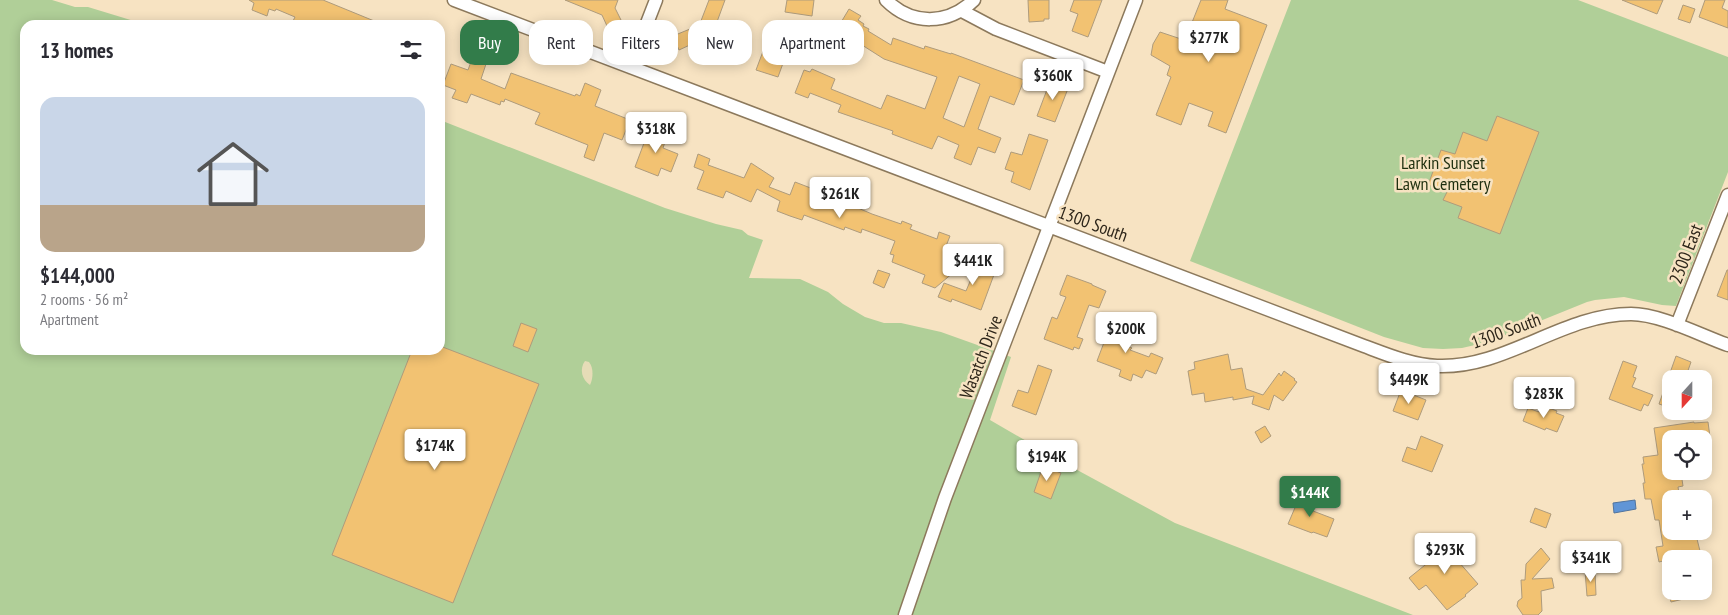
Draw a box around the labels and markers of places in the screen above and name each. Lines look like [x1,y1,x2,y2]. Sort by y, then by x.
pin: $277K [1174,20,1244,63]
pin: $360K [1018,58,1088,101]
pin: $318K [621,112,691,154]
pin: $261K [805,176,875,219]
pin: $441K [938,244,1008,286]
pin: $200K [1091,312,1161,354]
pin: $449K [1374,362,1444,405]
pin: $283K [1509,376,1579,419]
pin: $174K [400,428,470,471]
pin: $194K [1012,440,1082,482]
pin: $144K [1275,476,1345,518]
pin: $293K [1410,532,1480,575]
pin: $341K [1556,540,1626,583]

